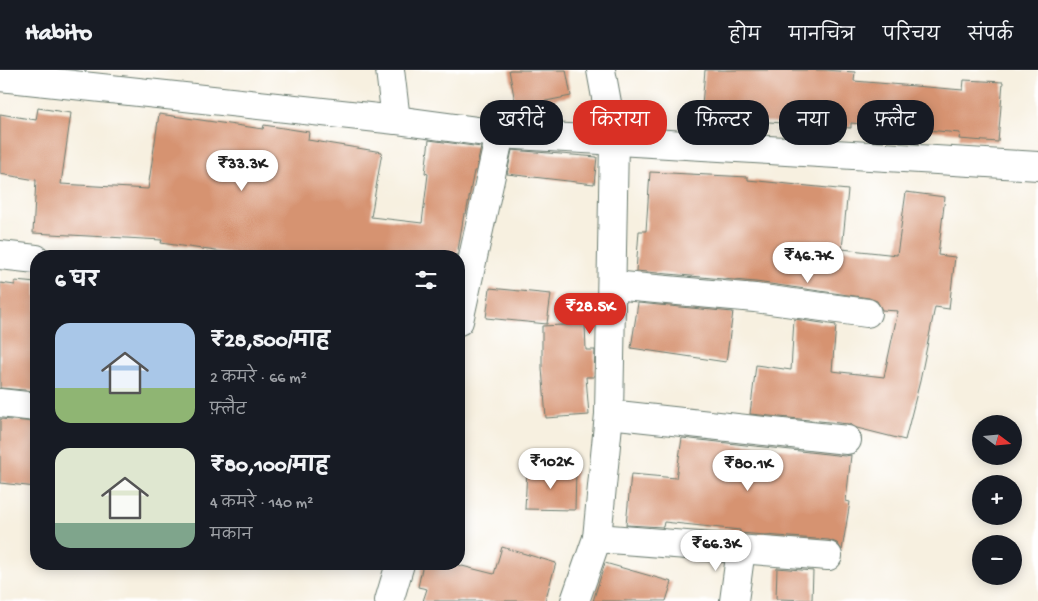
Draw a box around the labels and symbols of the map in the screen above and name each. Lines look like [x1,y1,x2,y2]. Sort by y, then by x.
pin: ₹33.3K [201,150,283,192]
pin: ₹46.7K [767,242,849,284]
pin: ₹28.5K [549,292,631,335]
north arrow [972,415,1022,465]
pin: ₹102K [516,448,586,490]
pin: ₹80.1K [707,450,789,492]
pin: ₹66.3K [675,530,757,572]

